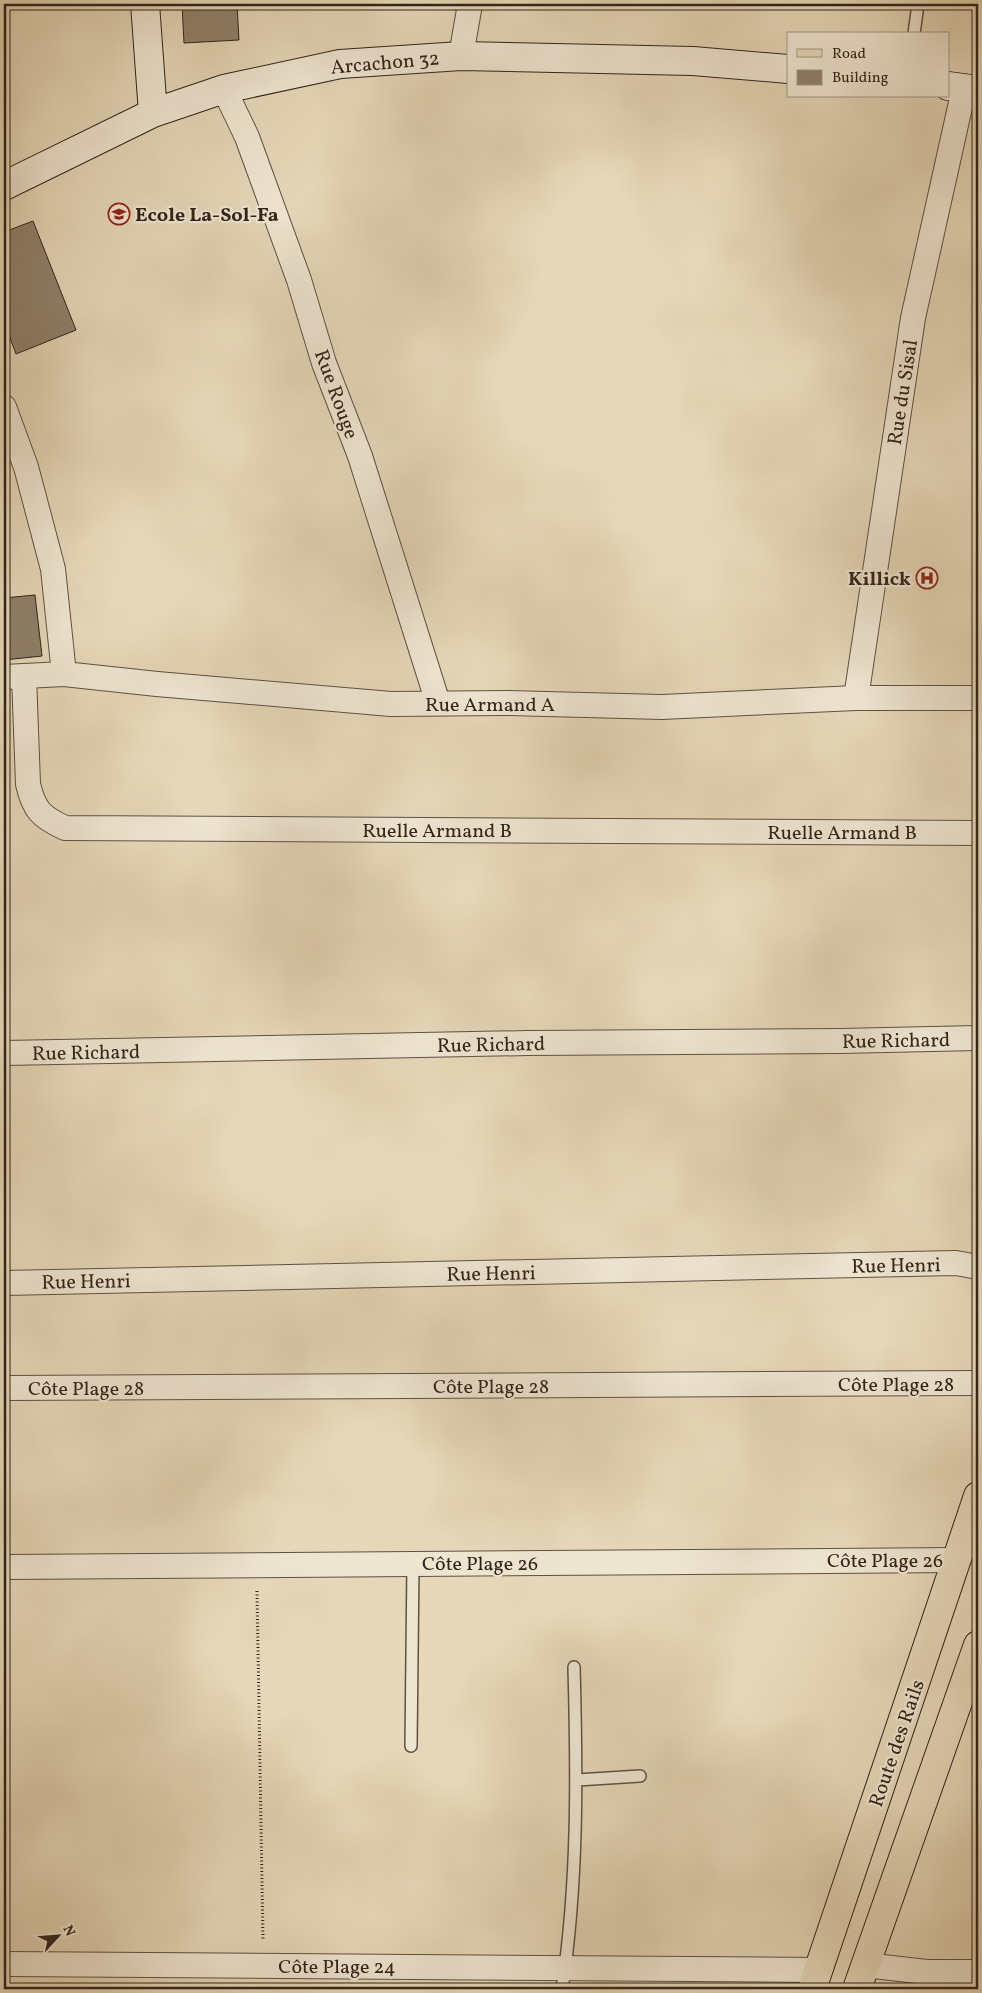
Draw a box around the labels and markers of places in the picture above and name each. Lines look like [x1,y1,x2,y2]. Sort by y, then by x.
school or university icon: Ecole La-Sol-Fa [107,202,131,226]
place label: Ecole La-Sol-Fa [135,202,279,230]
place label: Killick [848,566,911,594]
hospital icon: Killick [915,566,939,590]

